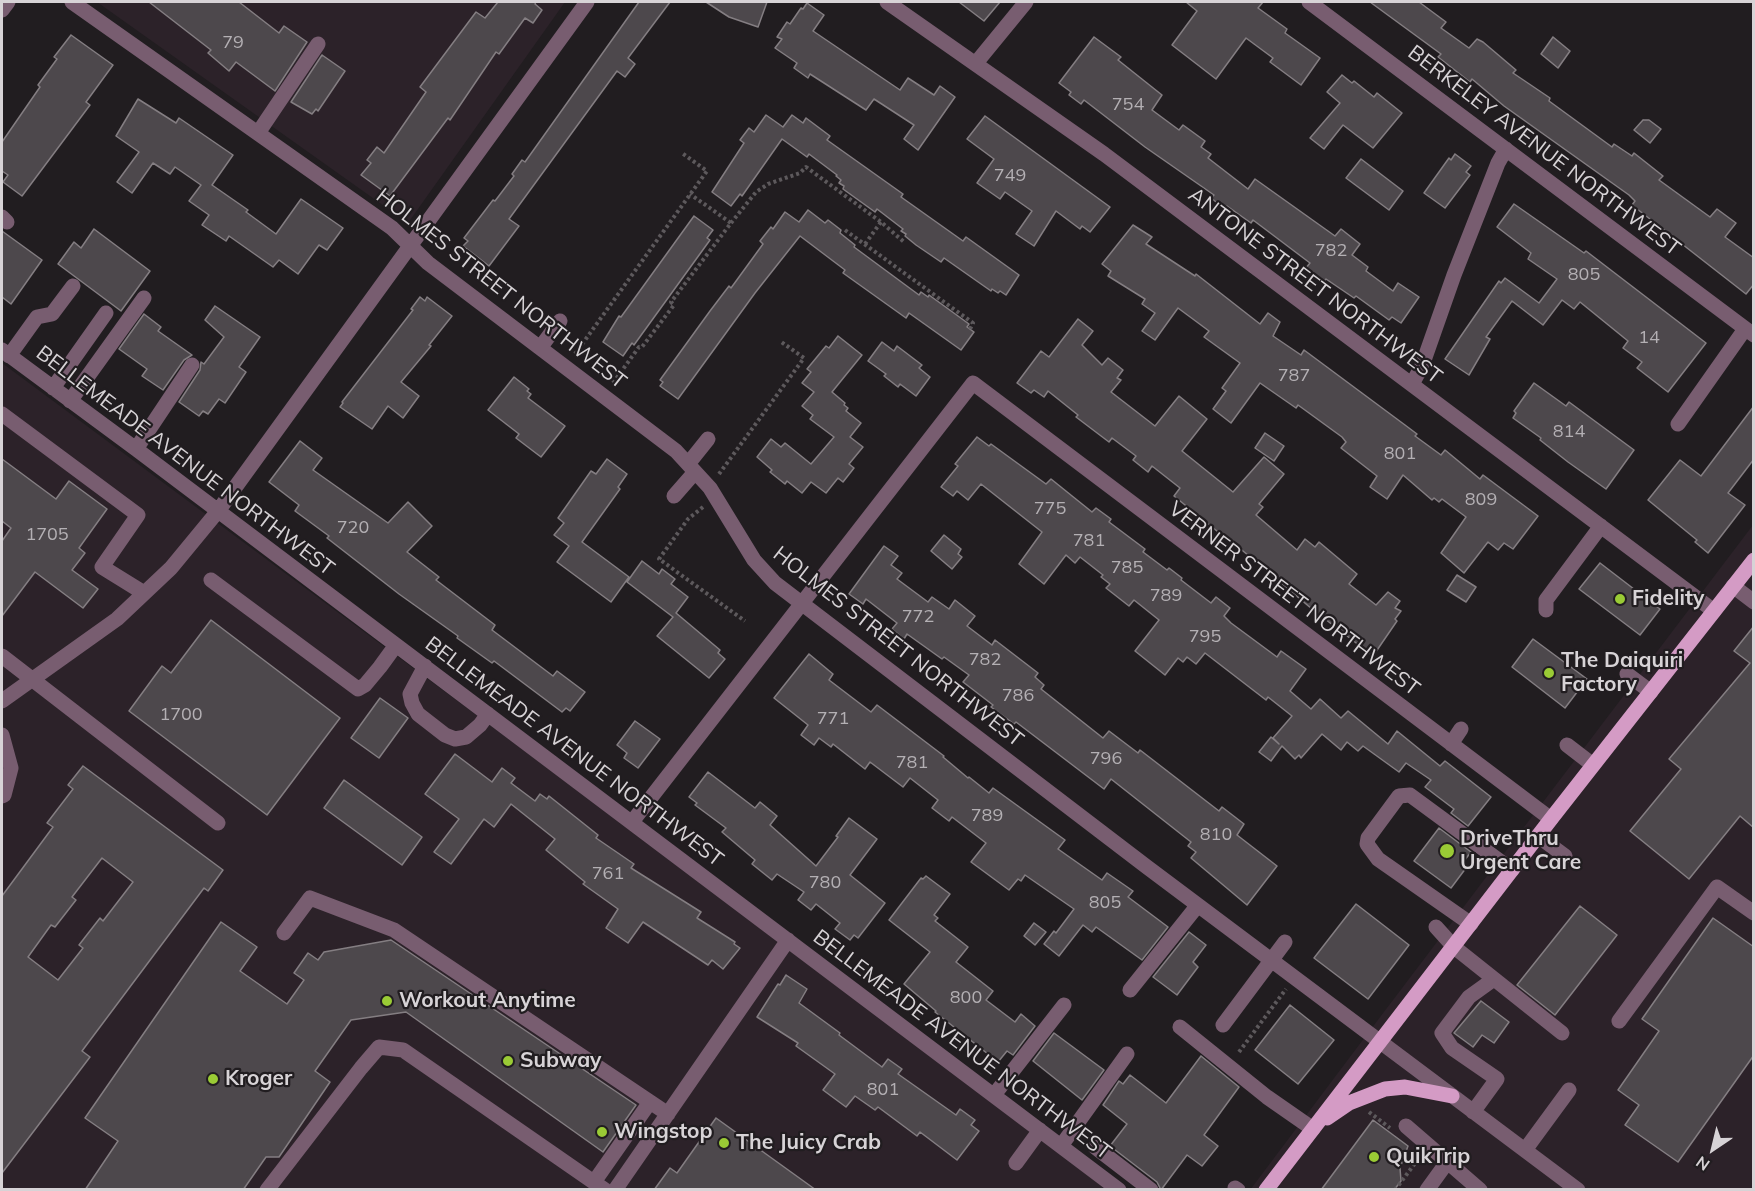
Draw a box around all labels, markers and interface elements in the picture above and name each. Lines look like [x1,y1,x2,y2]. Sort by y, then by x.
house number: 79 [222,32,244,54]
street label: BERKELEY AVENUE NORTHWEST [1403,40,1685,262]
house number: 754 [1112,94,1144,116]
house number: 749 [994,165,1026,187]
street label: ANTONE STREET NORTHWEST [1183,182,1447,390]
street label: HOLMES STREET NORTHWEST [371,183,631,395]
house number: 782 [1315,240,1347,262]
house number: 805 [1568,264,1600,286]
house number: 14 [1638,327,1660,349]
street label: BELLEMEADE AVENUE NORTHWEST [31,341,339,581]
house number: 787 [1278,365,1310,387]
house number: 814 [1553,421,1585,443]
house number: 801 [1384,443,1416,465]
house number: 809 [1465,489,1497,511]
street label: VERNER STREET NORTHWEST [1163,496,1425,702]
house number: 775 [1034,498,1066,520]
house number: 720 [337,517,369,539]
house number: 1705 [25,524,69,546]
house number: 781 [1073,530,1105,552]
street label: HOLMES STREET NORTHWEST [768,541,1028,753]
house number: 785 [1111,557,1143,579]
house number: 789 [1150,585,1182,607]
place label: Fidelity [1632,586,1705,612]
marker: Fidelity [1613,592,1627,606]
house number: 772 [902,606,934,628]
house number: 795 [1189,626,1221,648]
street label: BELLEMEADE AVENUE NORTHWEST [420,632,728,872]
place label: The Daiquiri Factory [1561,648,1683,698]
house number: 782 [969,649,1001,671]
marker: The Daiquiri Factory [1542,666,1556,680]
house number: 786 [1002,685,1034,707]
house number: 1700 [159,704,203,726]
house number: 771 [817,708,849,730]
house number: 796 [1090,748,1122,770]
house number: 781 [896,752,928,774]
house number: 789 [971,805,1003,827]
house number: 810 [1200,824,1232,846]
place label: DriveThru Urgent Care [1460,826,1581,876]
marker: DriveThru Urgent Care [1438,842,1456,860]
house number: 761 [592,863,624,885]
house number: 780 [809,872,841,894]
house number: 805 [1089,892,1121,914]
street label: BELLEMEADE AVENUE NORTHWEST [808,925,1116,1165]
house number: 800 [950,987,982,1009]
place label: Workout Anytime [399,988,576,1014]
marker: Workout Anytime [380,994,394,1008]
place label: Subway [520,1048,602,1074]
marker: Subway [501,1054,515,1068]
place label: Kroger [225,1066,292,1092]
marker: Kroger [206,1072,220,1086]
house number: 801 [867,1079,899,1101]
place label: Wingstop [614,1119,712,1145]
north arrow [1683,1119,1743,1179]
marker: Wingstop [595,1125,609,1139]
place label: The Juicy Crab [736,1130,881,1156]
marker: The Juicy Crab [717,1136,731,1150]
place label: QuikTrip [1386,1144,1470,1170]
marker: QuikTrip [1367,1150,1381,1164]
text: N [1692,1152,1713,1175]

